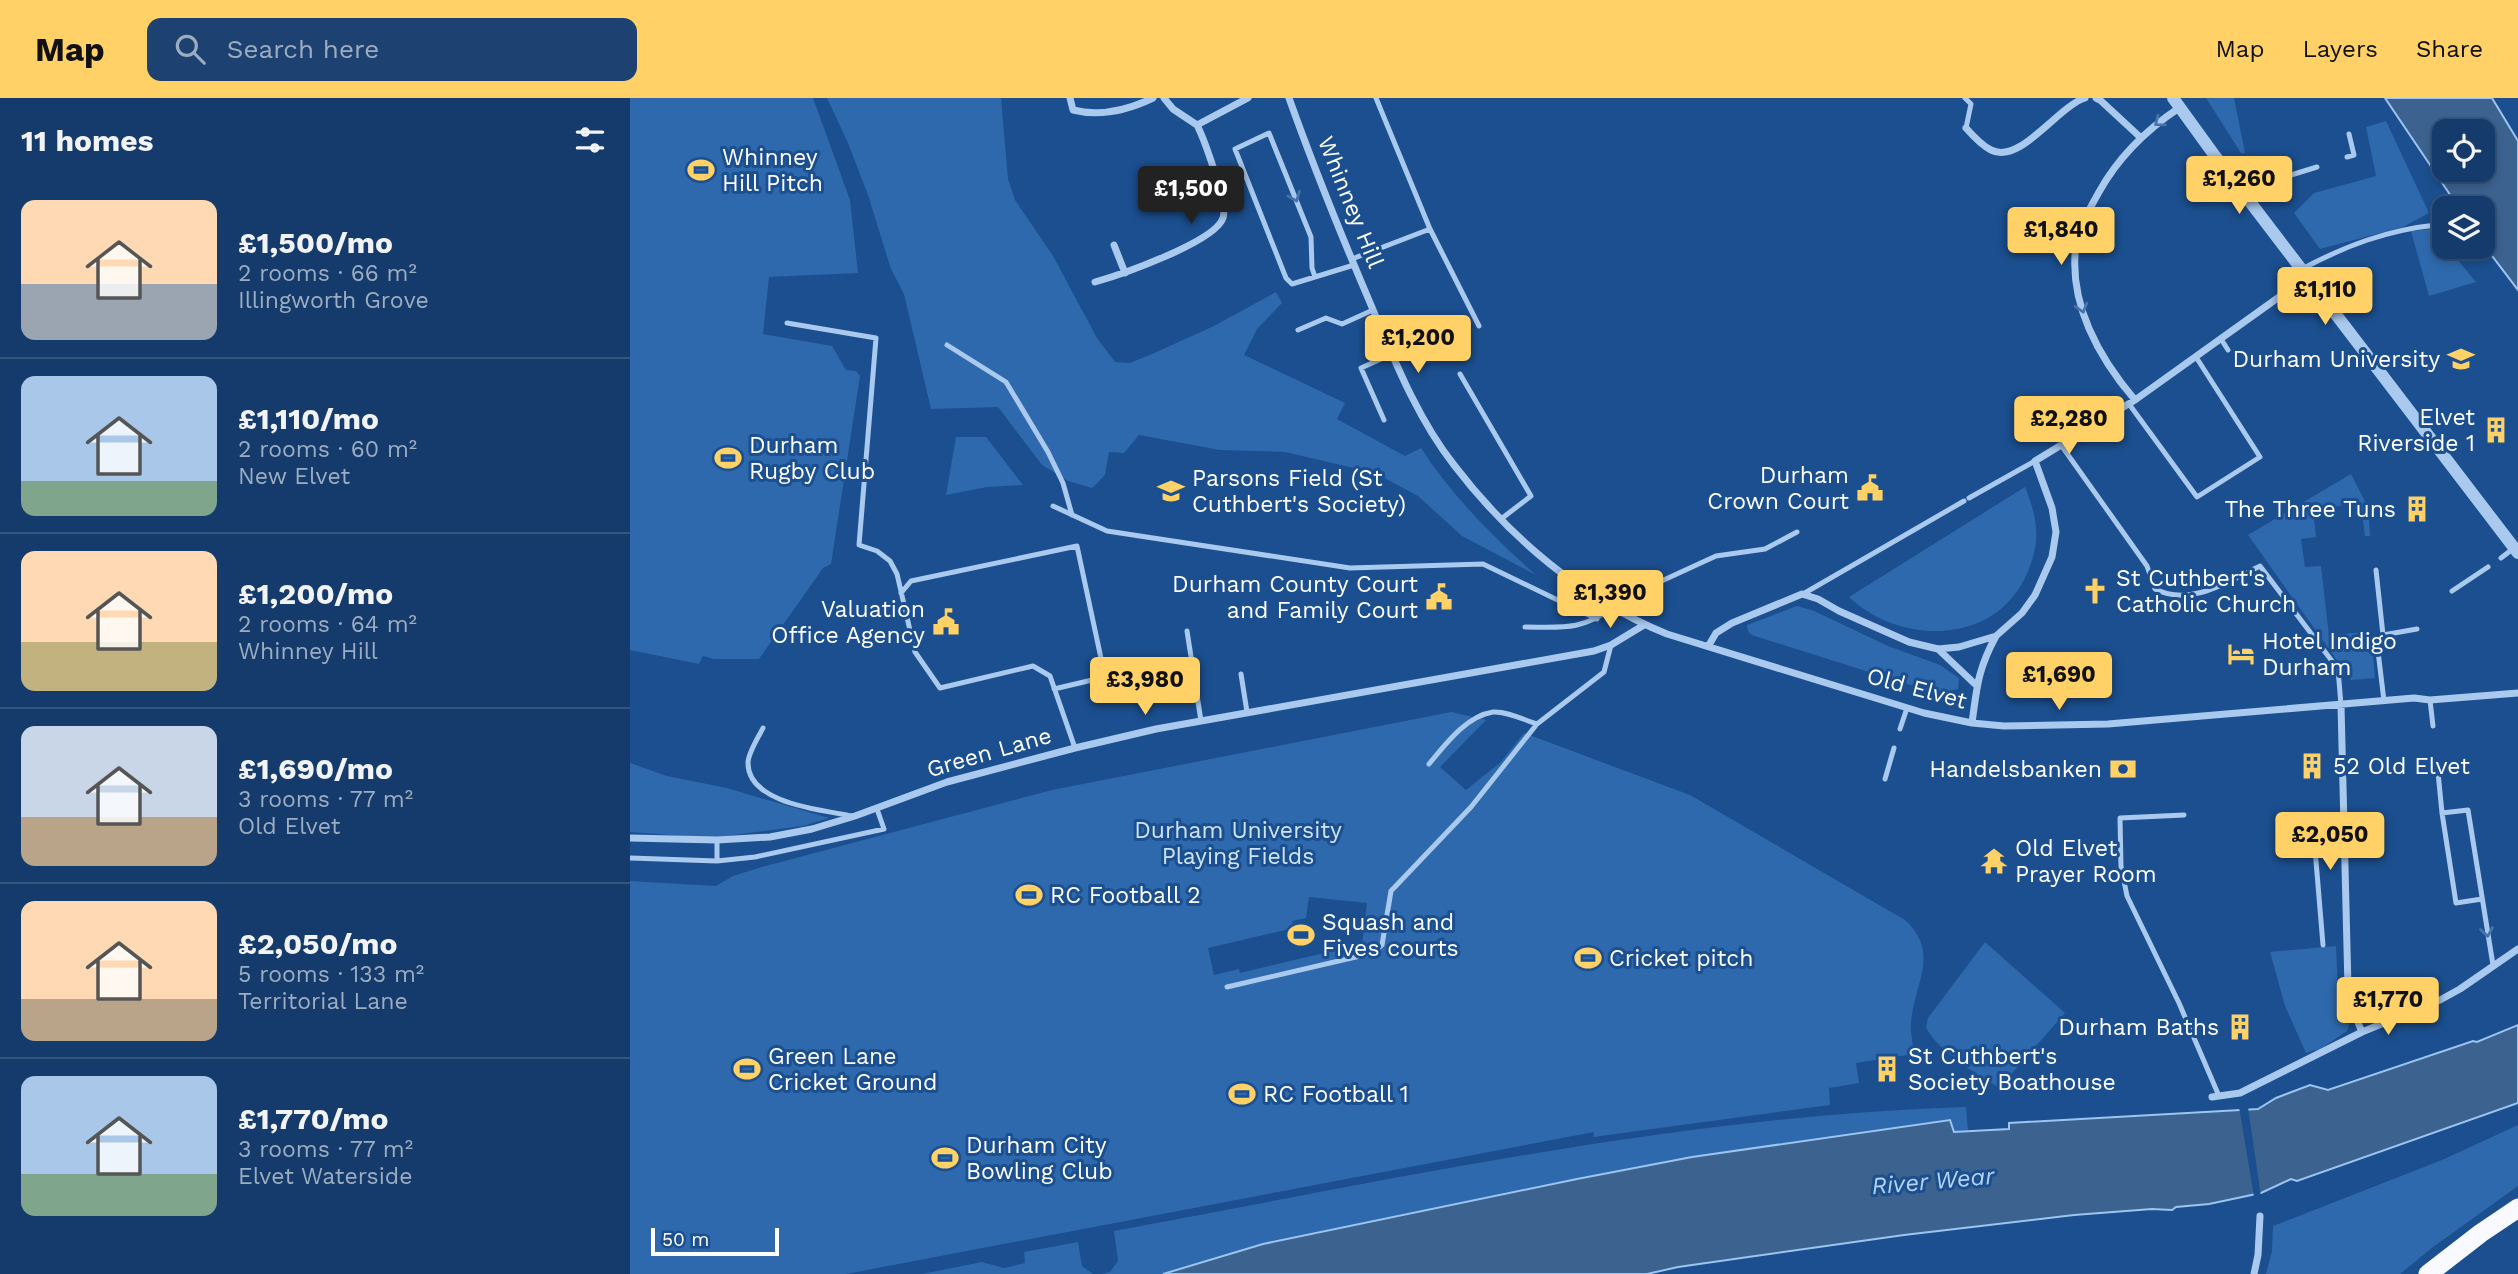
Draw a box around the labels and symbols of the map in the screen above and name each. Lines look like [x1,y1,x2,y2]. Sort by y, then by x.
one-way arrow [2154,114,2167,126]
street label: Whinney Hill [1312,132,1389,272]
place label: Whinney Hill Pitch [722,144,823,197]
sports icon: Whinney Hill Pitch [686,155,716,185]
pin: £1,260 [2182,156,2296,216]
pin: £1,500 [1134,166,1248,226]
one-way arrow [1286,190,1300,202]
pin: £1,840 [2004,208,2118,267]
pin: £1,110 [2268,268,2382,327]
one-way arrow [2074,302,2088,314]
pin: £1,200 [1361,316,1475,375]
school or university icon: Durham University [2446,344,2476,374]
place label: Durham University [2232,346,2440,373]
pin: £2,280 [2012,396,2126,456]
place label: Elvet Riverside 1 [2357,404,2475,457]
building icon: Elvet Riverside 1 [2481,415,2511,445]
place label: Durham Rugby Club [749,432,875,485]
sports icon: Durham Rugby Club [713,443,743,473]
place label: Durham Crown Court [1707,462,1849,515]
place label: Parsons Field (St Cuthbert's Society) [1192,465,1406,518]
public building icon: Durham Crown Court [1855,473,1885,503]
school or university icon: Parsons Field (St Cuthbert's Society) [1156,476,1186,506]
building icon: The Three Tuns [2402,494,2432,524]
place label: The Three Tuns [2224,496,2396,523]
place label: St Cuthbert's Catholic Church [2116,565,2296,618]
pin: £1,390 [1553,570,1667,630]
place label: Durham County Court and Family Court [1172,571,1418,624]
church icon: St Cuthbert's Catholic Church [2080,576,2110,606]
public building icon: Durham County Court and Family Court [1424,582,1454,612]
place label: Valuation Office Agency [771,596,925,649]
public building icon: Valuation Office Agency [931,607,961,637]
place label: Hotel Indigo Durham [2262,628,2397,681]
hotel icon: Hotel Indigo Durham [2226,639,2256,669]
pin: £1,690 [2002,652,2116,712]
pin: £3,980 [1088,658,1202,717]
street label: Old Elvet [1864,662,1970,715]
street label: Green Lane [924,722,1055,783]
building icon: 52 Old Elvet [2297,751,2327,781]
place label: 52 Old Elvet [2333,753,2470,780]
bank icon: Handelsbanken [2108,754,2138,784]
place label: Handelsbanken [1929,756,2102,783]
pin: £2,050 [2273,812,2387,872]
park label: Durham University Playing Fields [1134,817,1342,870]
place label: Old Elvet Prayer Room [2015,835,2157,888]
temple icon: Old Elvet Prayer Room [1979,846,2009,876]
sports icon: RC Football 2 [1014,880,1044,910]
place label: RC Football 2 [1050,882,1201,909]
place label: Squash and Fives courts [1322,909,1459,962]
sports icon: Squash and Fives courts [1286,920,1316,950]
one-way arrow [2479,926,2494,938]
sports icon: Cricket pitch [1573,943,1603,973]
place label: Cricket pitch [1609,945,1754,972]
pin: £1,770 [2331,978,2445,1037]
building icon: Durham Baths [2225,1012,2255,1042]
place label: Durham Baths [2058,1014,2219,1041]
place label: Green Lane Cricket Ground [768,1043,938,1096]
place label: St Cuthbert's Society Boathouse [1908,1043,2116,1096]
sports icon: Green Lane Cricket Ground [732,1054,762,1084]
building icon: St Cuthbert's Society Boathouse [1872,1054,1902,1084]
sports icon: RC Football 1 [1227,1079,1257,1109]
place label: RC Football 1 [1263,1081,1409,1108]
place label: Durham City Bowling Club [966,1132,1113,1185]
sports icon: Durham City Bowling Club [930,1143,960,1173]
water label: River Wear [1870,1162,1997,1200]
scale bar [651,1225,779,1257]

